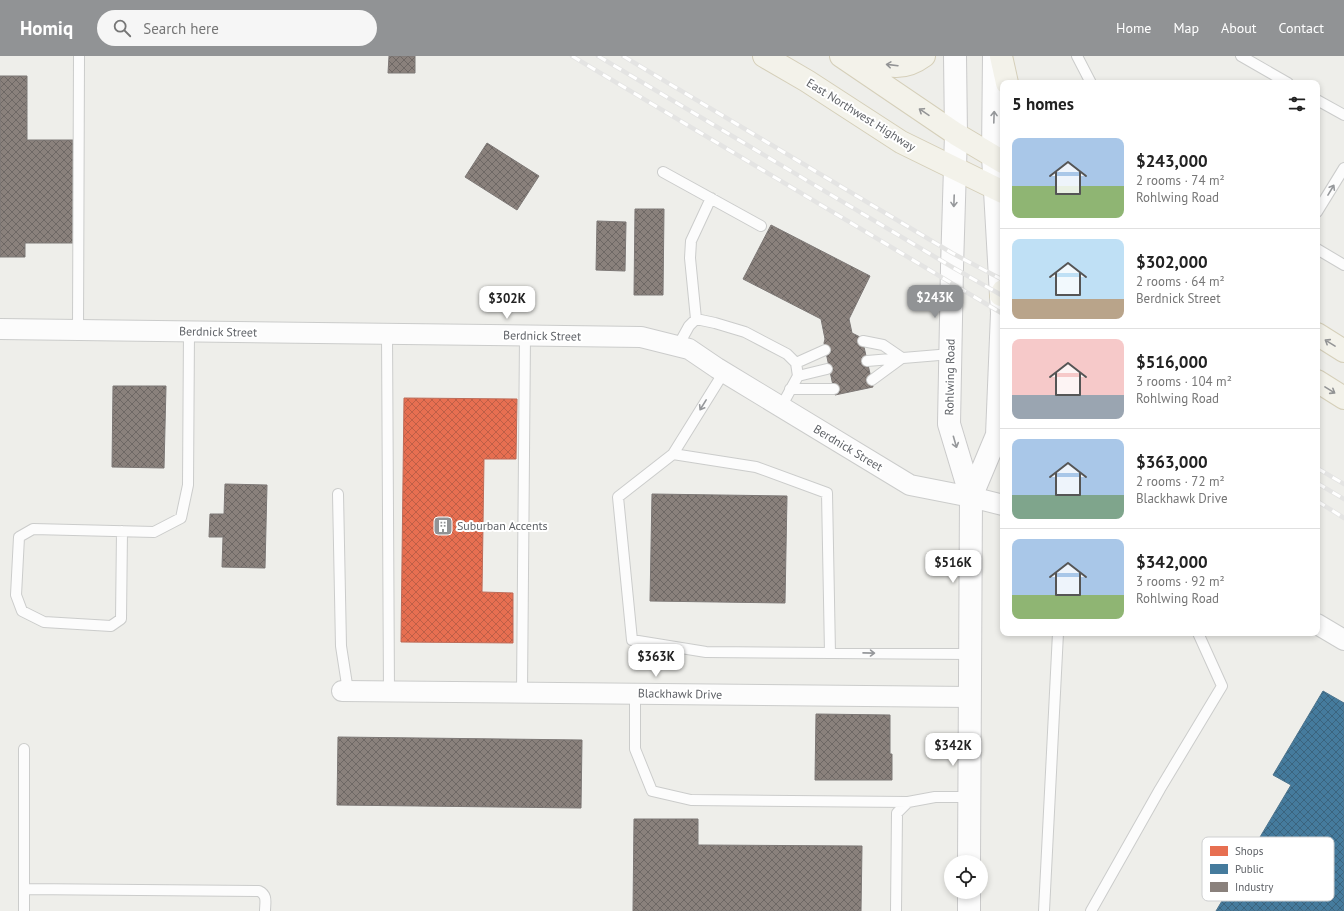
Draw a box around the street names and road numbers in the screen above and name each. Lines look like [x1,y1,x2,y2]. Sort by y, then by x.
street label: East Northwest Highway [804,75,919,155]
street label: Berdnick Street [179,323,257,340]
street label: Berdnick Street [503,327,581,344]
street label: Rohlwing Road [941,339,958,415]
street label: Berdnick Street [811,421,886,474]
street label: Blackhawk Drive [638,685,722,702]

